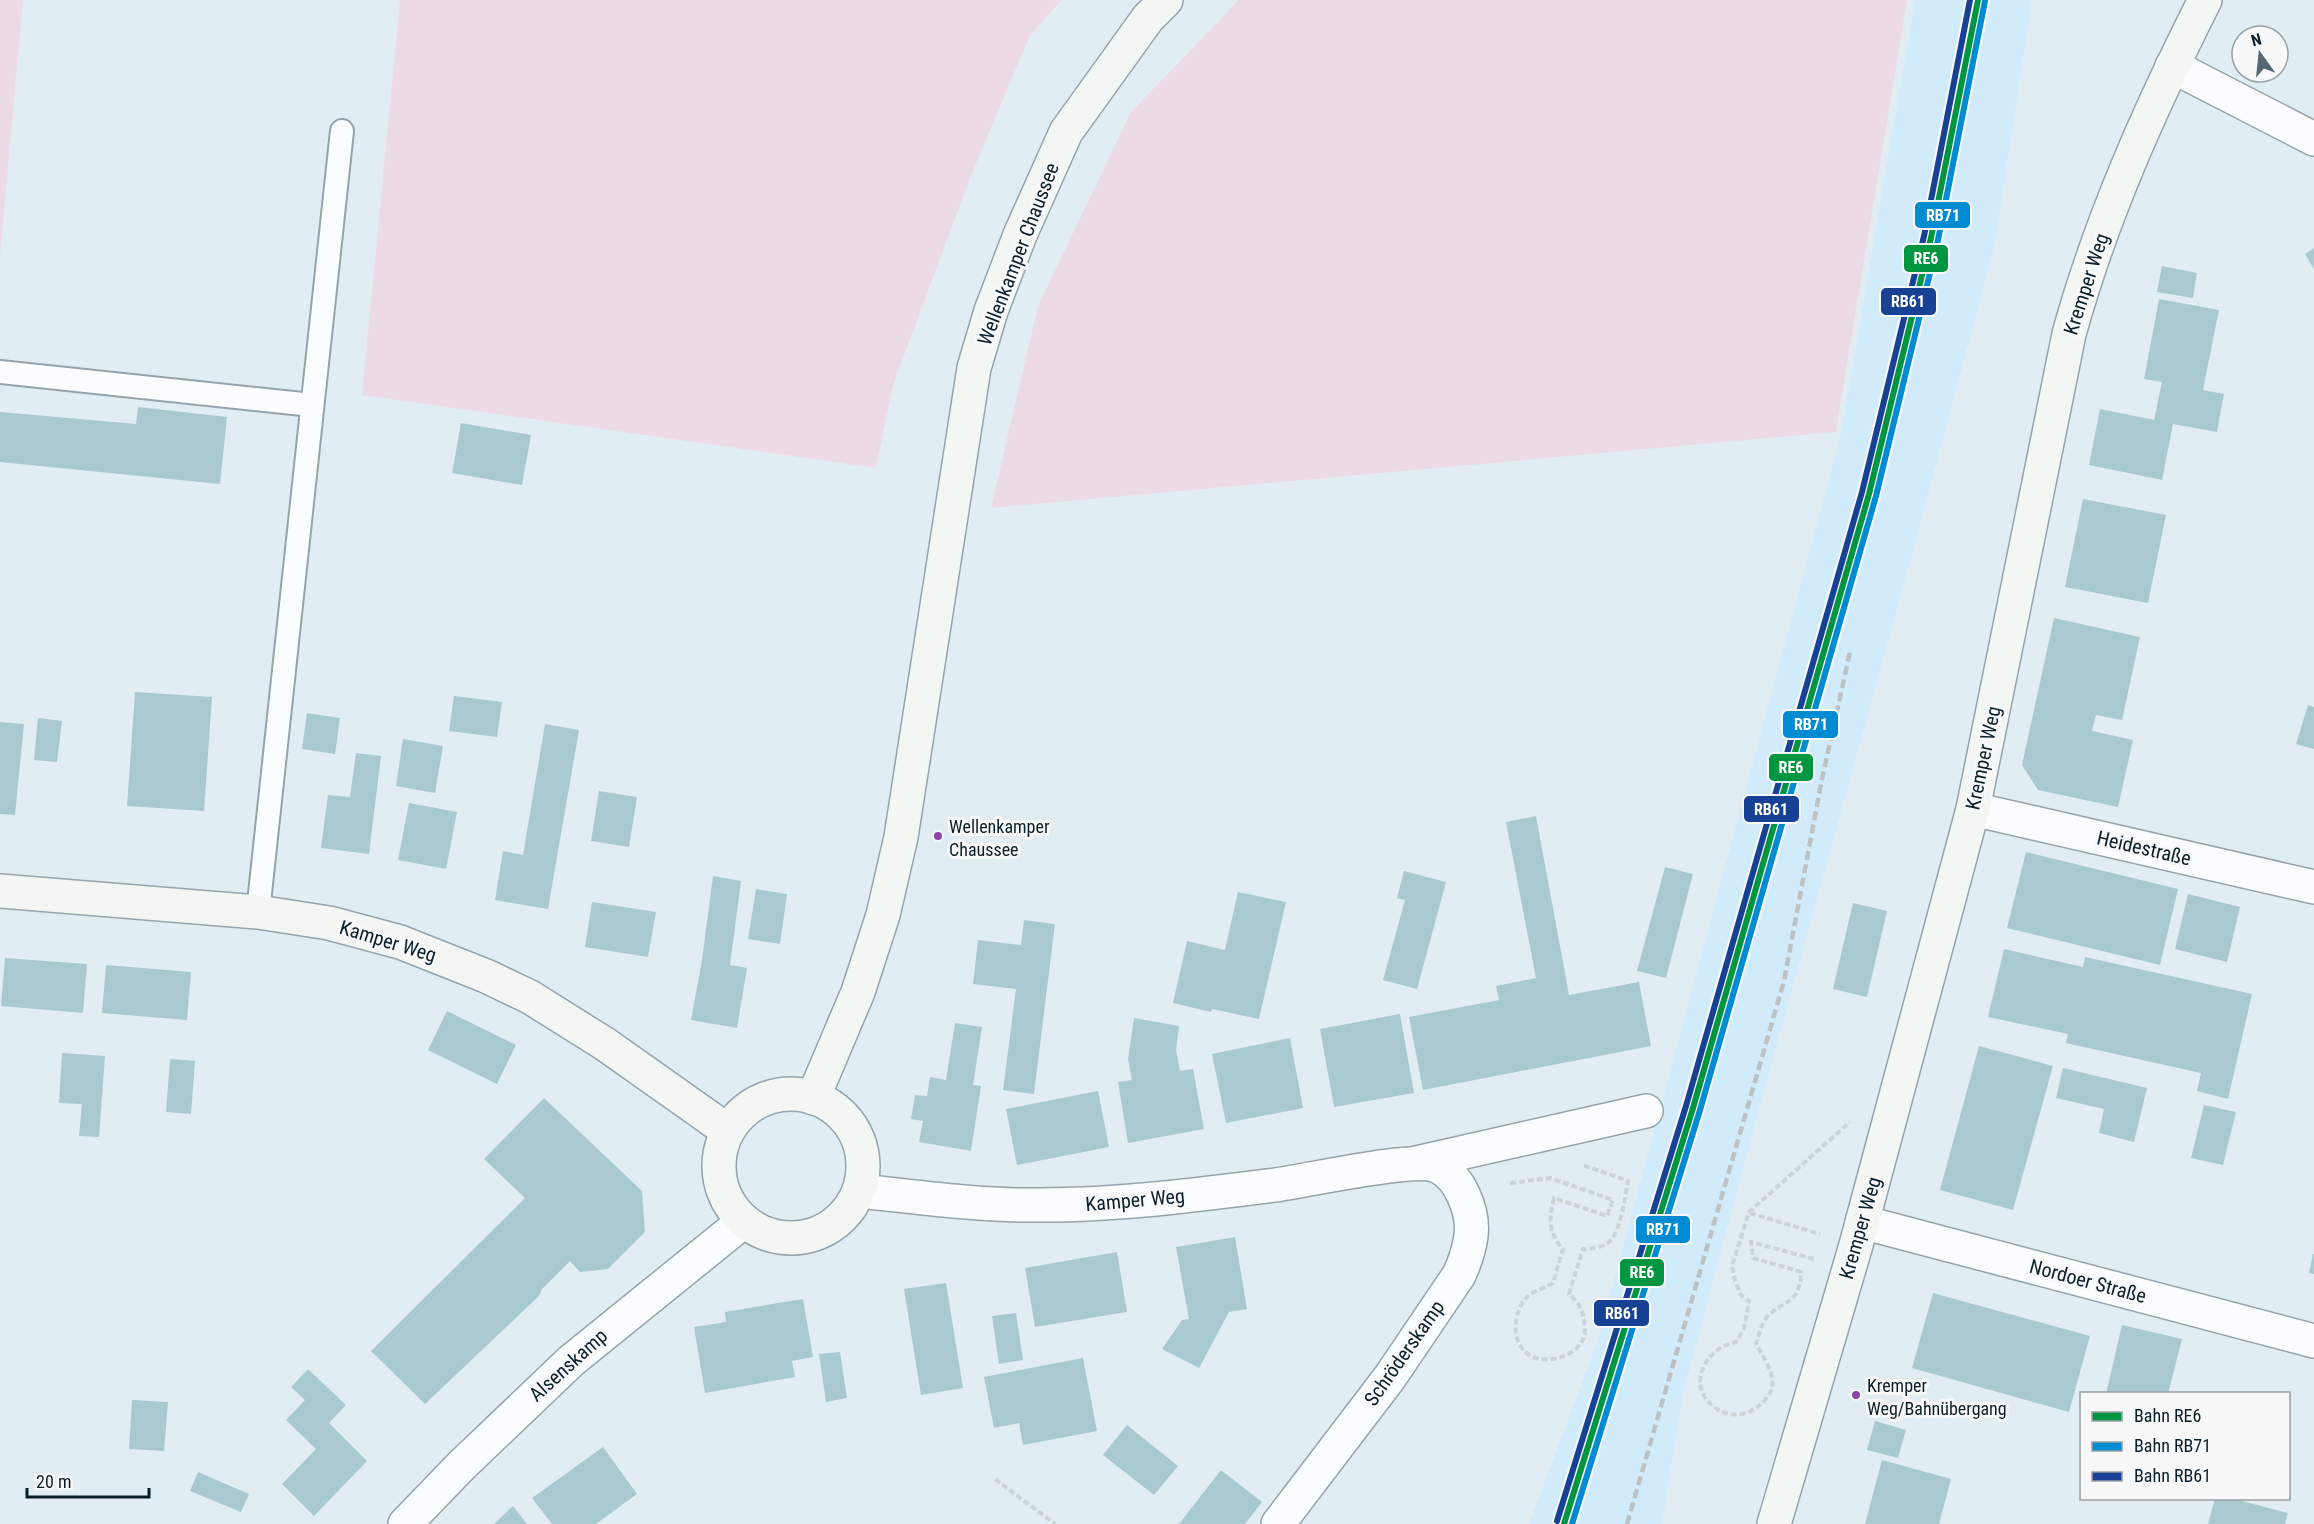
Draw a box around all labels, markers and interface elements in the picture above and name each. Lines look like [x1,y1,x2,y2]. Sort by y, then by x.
north arrow [2230,24,2290,84]
text: N [2249,30,2263,50]
street label: Wellenkamper Chaussee [972,159,1064,349]
line badge: RB71 [1914,201,1971,229]
text: RB71 [1926,206,1960,225]
street label: Kremper Weg [2058,230,2114,338]
line badge: RE6 [1903,244,1949,273]
text: RE6 [1914,249,1938,268]
line badge: RB61 [1880,287,1937,316]
text: RB61 [1891,292,1925,311]
street label: Kremper Weg [1960,704,2006,812]
line badge: RB71 [1782,710,1839,739]
text: RB71 [1794,715,1828,734]
line badge: RE6 [1768,753,1814,782]
text: RE6 [1779,758,1803,777]
line badge: RB61 [1743,795,1800,823]
text: RB61 [1754,800,1788,819]
place label: Wellenkamper Chaussee [949,816,1050,860]
street label: Heidestraße [2095,826,2193,870]
marker: Wellenkamper Chaussee [932,830,944,842]
street label: Kamper Weg [337,915,439,967]
street label: Kremper Weg [1834,1174,1886,1282]
street label: Kamper Weg [1084,1184,1186,1216]
line badge: RB71 [1635,1215,1691,1244]
text: RB71 [1646,1220,1680,1239]
street label: Nordoer Straße [2027,1254,2149,1308]
line badge: RE6 [1619,1258,1665,1287]
text: RE6 [1630,1263,1654,1282]
street label: Schröderskamp [1359,1296,1449,1410]
line badge: RB61 [1593,1299,1650,1327]
text: RB61 [1605,1304,1639,1323]
street label: Alsenskamp [524,1324,612,1406]
place label: Kremper Weg/Bahnübergang [1867,1375,2007,1419]
marker: Kremper Weg/Bahnübergang [1850,1389,1862,1401]
legend [2080,1392,2290,1500]
text: Bahn RE6 [2134,1405,2201,1426]
text: Bahn RB71 [2134,1435,2211,1456]
scale bar [27,1461,148,1499]
text: Bahn RB61 [2134,1465,2211,1486]
text: 20 m [36,1471,71,1492]

